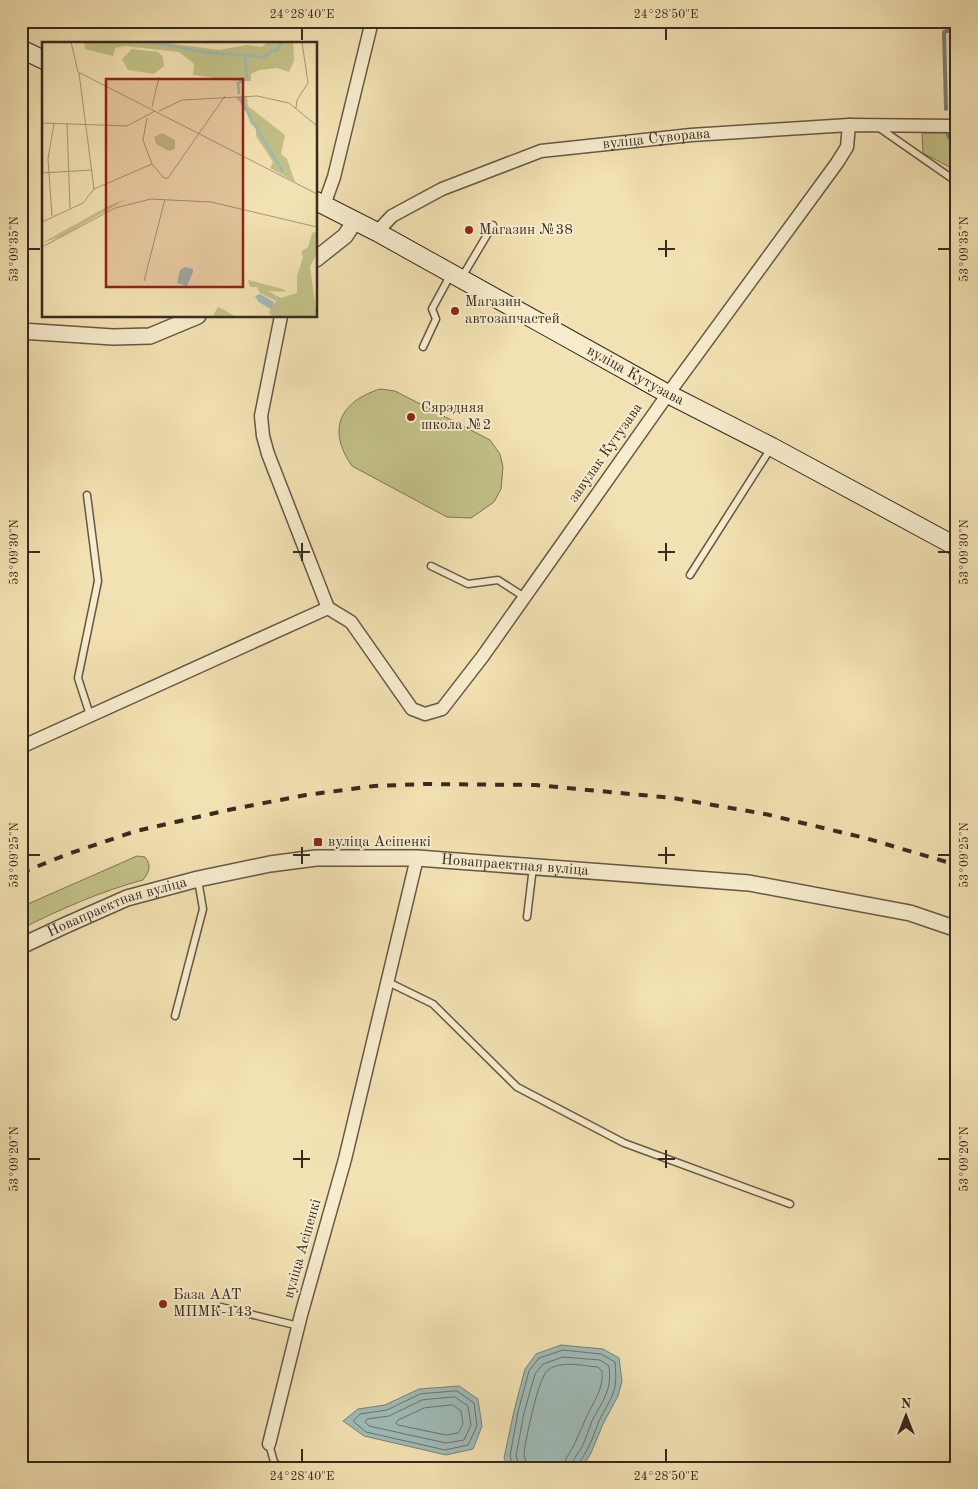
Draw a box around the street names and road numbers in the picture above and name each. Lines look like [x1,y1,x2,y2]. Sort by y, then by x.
street label: вуліца Суворава [602,126,712,152]
street label: вуліца Кутузава [584,343,687,409]
street label: завулак Кутузава [566,400,646,505]
street label: Новапраектная вуліца [440,852,590,878]
street label: Новапраектная вуліца [45,875,189,940]
street label: вуліца Асіпенкі [282,1198,324,1300]

